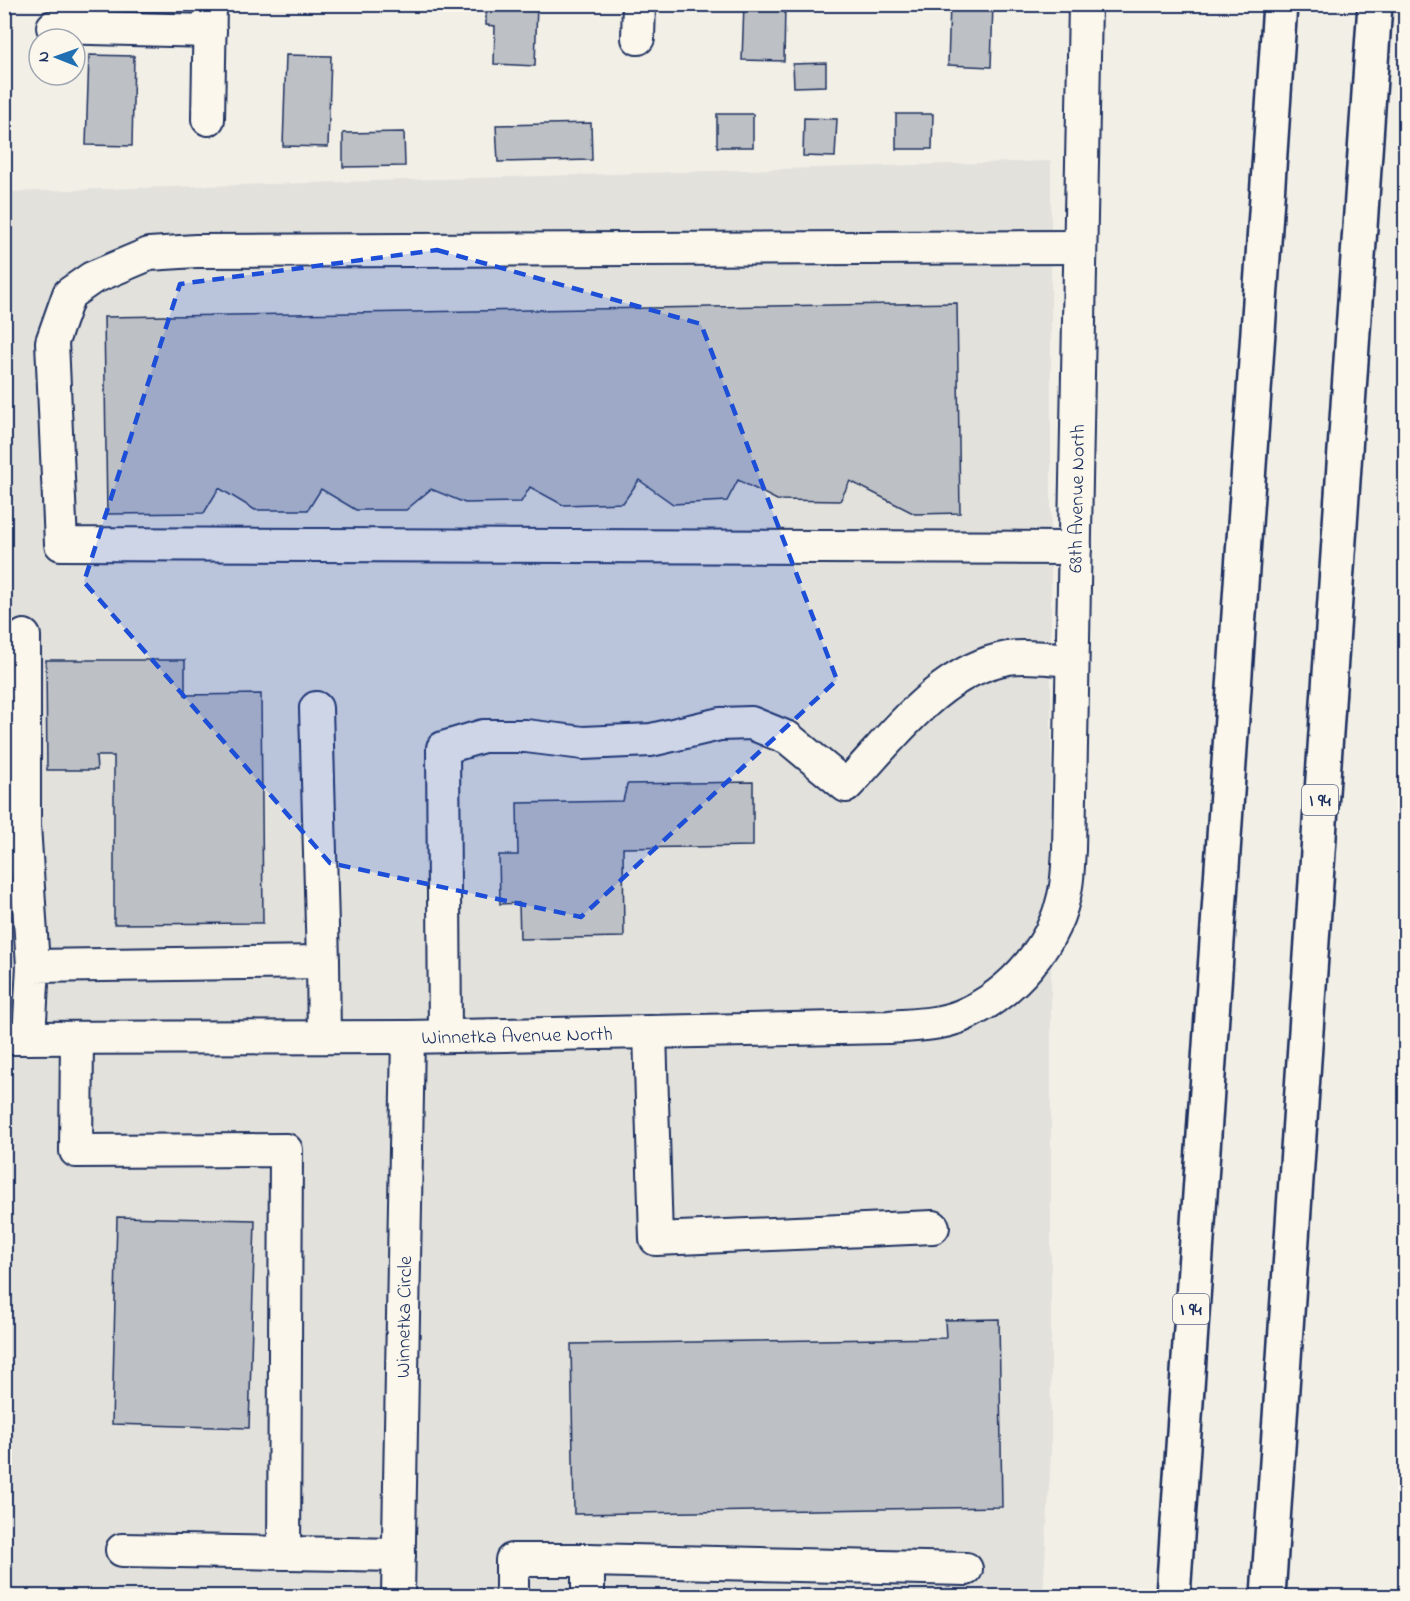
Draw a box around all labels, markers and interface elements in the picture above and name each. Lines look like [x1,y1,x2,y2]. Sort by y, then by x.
north arrow [27,27,87,87]
text: N [32,51,56,62]
street label: 68th Avenue North [1062,424,1094,573]
road number: I 94 [1302,785,1338,815]
street label: Winnetka Avenue North [421,1021,613,1054]
street label: Winnetka Circle [390,1256,421,1378]
road number: I 94 [1173,1294,1209,1324]

